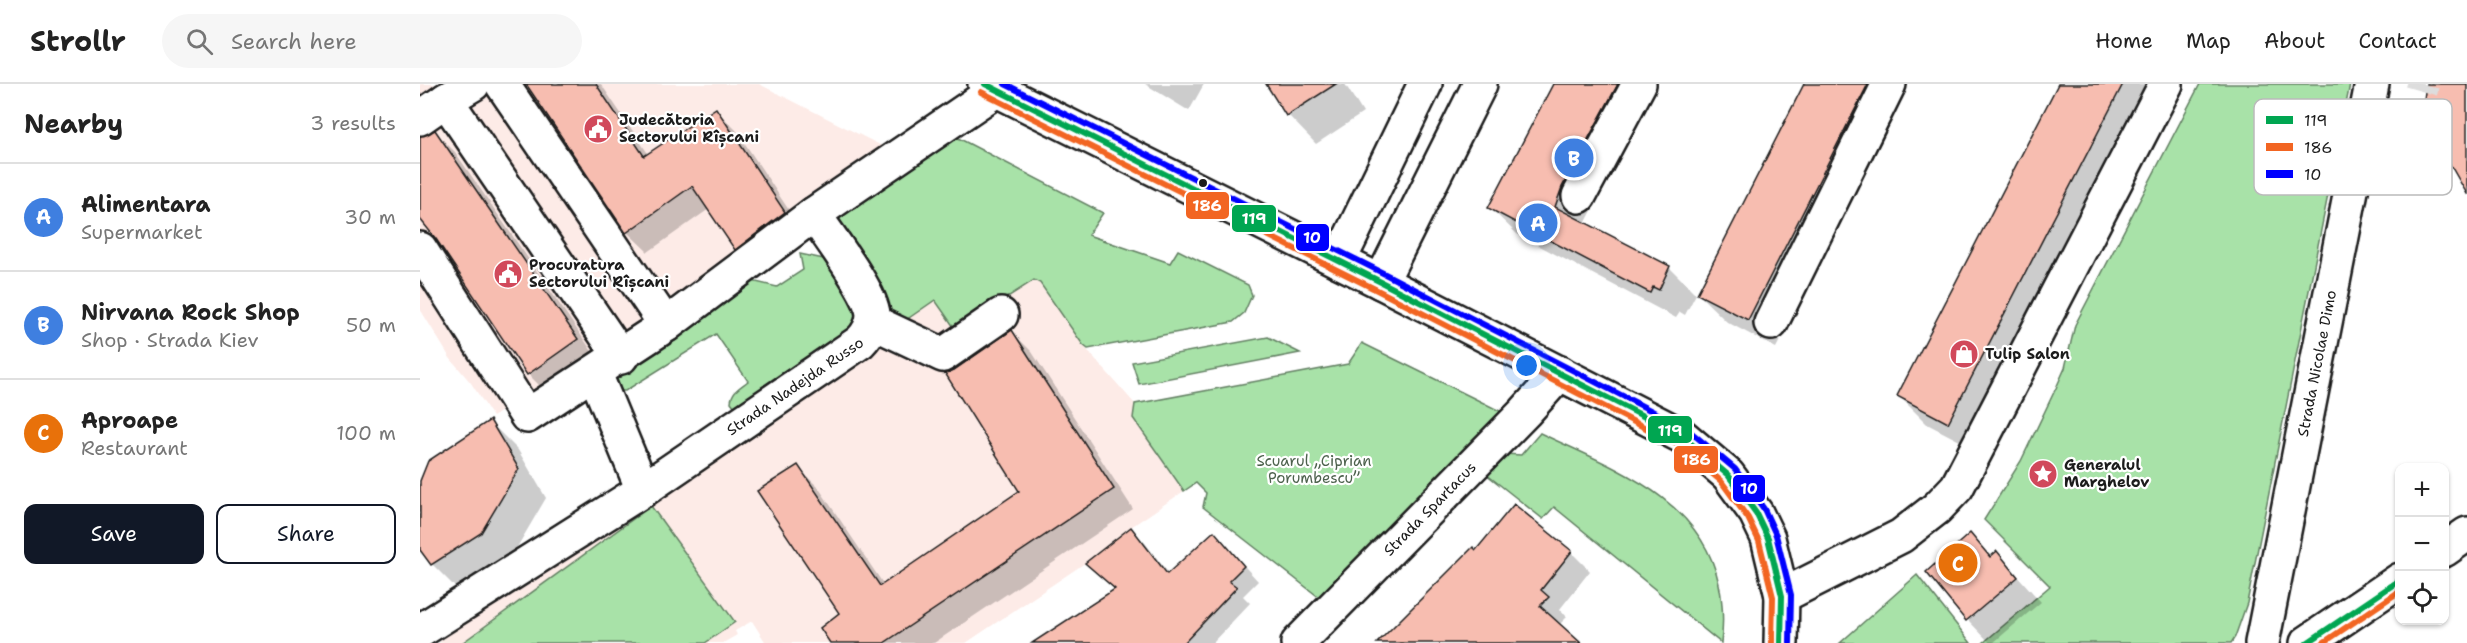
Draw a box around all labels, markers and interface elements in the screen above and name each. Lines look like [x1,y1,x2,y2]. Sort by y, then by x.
search box [162,14,582,68]
text: Strollr [30,22,126,60]
icon: search [183,25,216,58]
text: Search here [231,27,357,56]
text: Home [2095,27,2153,55]
text: Map [2186,27,2231,55]
text: About [2264,27,2325,55]
text: Contact [2358,27,2437,55]
legend [2254,99,2452,195]
text: Nearby [24,106,123,141]
text: 3 results [310,110,396,136]
place label: Judecătoria Sectorului Rîșcani [619,110,759,148]
text: 119 [2304,110,2327,131]
public building icon: Judecătoria Sectorului Rîșcani [582,113,614,145]
pin: B [1554,136,1594,181]
text: 186 [2304,137,2332,158]
text: 10 [2304,164,2321,185]
unlabelled marker [1197,177,1209,189]
text: Alimentara [81,190,210,219]
line badge: 186 [1185,191,1230,220]
text: 186 [1192,195,1222,216]
pin: A [1518,200,1558,246]
text: A [36,204,51,230]
text: 30 m [344,204,396,230]
line badge: 119 [1231,204,1277,233]
text: 119 [1241,208,1267,229]
text: Supermarket [81,219,203,245]
line badge: 10 [1295,223,1330,252]
text: 10 [1303,227,1321,248]
place label: Procuratura Sectorului Rîșcani [529,255,669,293]
public building icon: Procuratura Sectorului Rîșcani [492,258,524,290]
street label: Strada Nicolae Dimo [2293,288,2341,438]
text: Nirvana Rock Shop [81,298,300,327]
text: B [37,312,50,338]
text: 50 m [346,312,396,338]
text: Shop · Strada Kiev [81,327,259,353]
street label: Strada Nadejda Russo [723,332,868,440]
shop icon: Tulip Salon [1948,338,1980,370]
place label: Tulip Salon [1985,344,2070,364]
your location [1512,351,1541,380]
text: Aproape [81,406,178,435]
line badge: 119 [1647,415,1693,444]
text: C [37,420,50,446]
text: 100 m [336,420,396,446]
text: 119 [1657,420,1683,441]
text: Restaurant [81,435,188,461]
line badge: 186 [1673,445,1719,474]
text: 186 [1681,449,1711,470]
park label: Scuarul „Ciprian Porumbescu” [1256,451,1372,488]
place label: Generalul Marghelov [2064,455,2149,492]
street label: Strada Spartacus [1379,457,1481,560]
place icon: Generalul Marghelov [2027,458,2059,490]
map controls [2395,463,2449,625]
button: + [2395,463,2449,517]
line badge: 10 [1732,474,1766,503]
text: 10 [1740,478,1758,499]
button: Save [24,504,204,564]
button: Share [216,504,396,564]
button: − [2395,517,2449,571]
pin: C [1938,540,1978,586]
button: locate [2395,571,2449,625]

